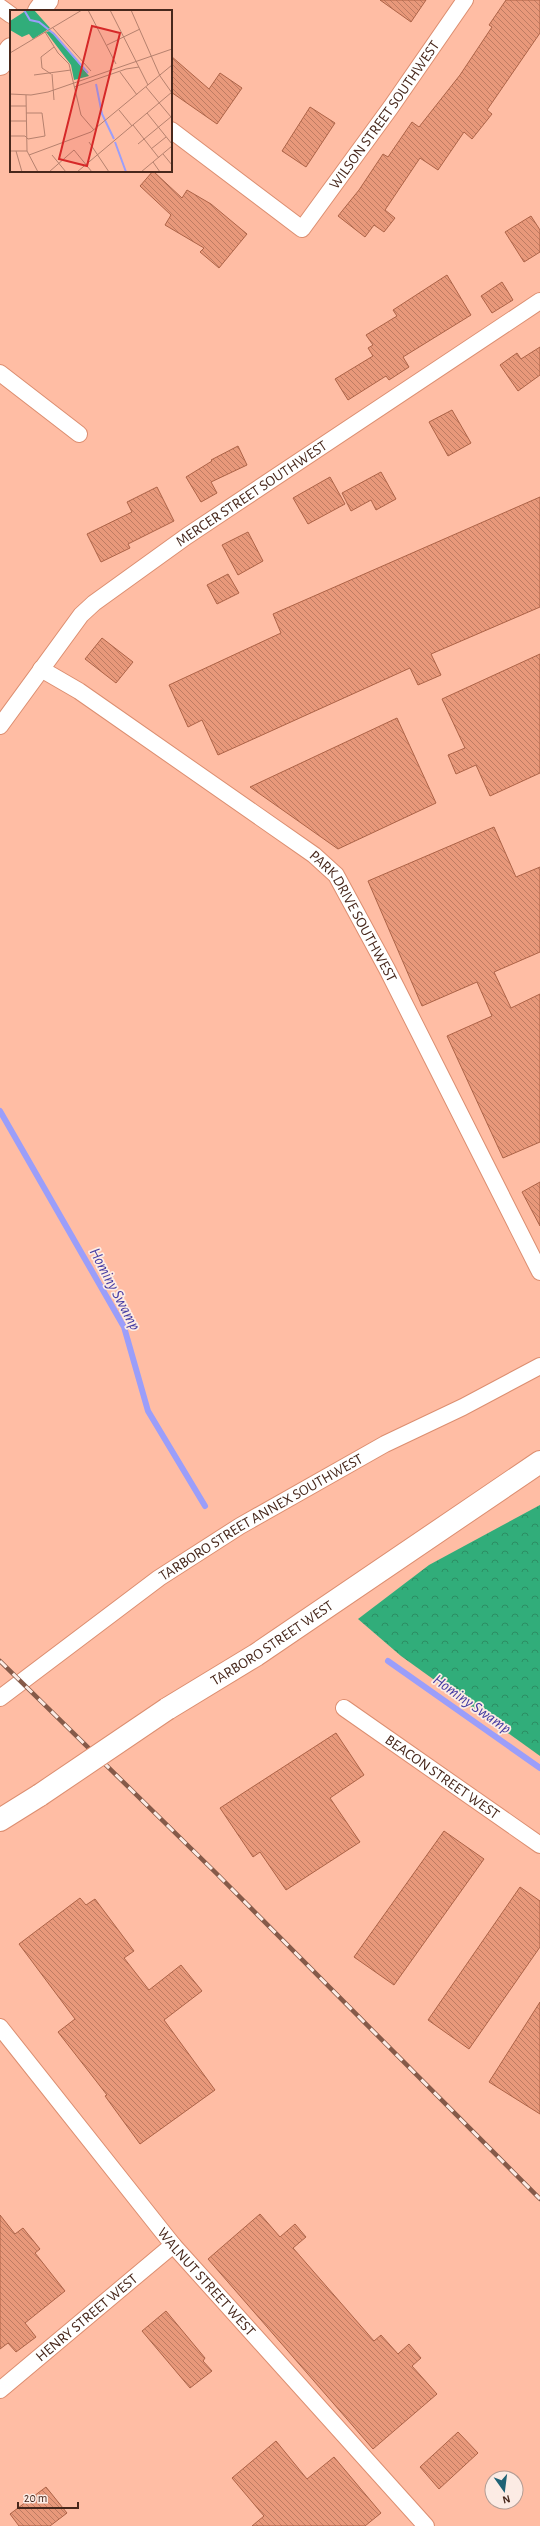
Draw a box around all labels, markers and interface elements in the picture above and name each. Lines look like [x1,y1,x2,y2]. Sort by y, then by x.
inset map [10,10,172,172]
street label: WILSON STREET SOUTHWEST [326,37,442,192]
street label: MERCER STREET SOUTHWEST [173,437,330,549]
street label: PARK DRIVE SOUTHWEST [307,847,400,985]
water label: Hominy Swamp [86,1245,143,1333]
street label: TARBORO STREET ANNEX SOUTHWEST [156,1450,366,1583]
street label: TARBORO STREET WEST [208,1597,336,1688]
water label: Hominy Swamp [430,1671,514,1737]
street label: BEACON STREET WEST [383,1732,503,1822]
street label: WALNUT STREET WEST [155,2225,259,2339]
street label: HENRY STREET WEST [33,2270,141,2364]
north arrow [484,2470,524,2510]
scale bar [18,2484,78,2510]
text: 20 m [24,2492,47,2504]
text: N [501,2493,511,2505]

